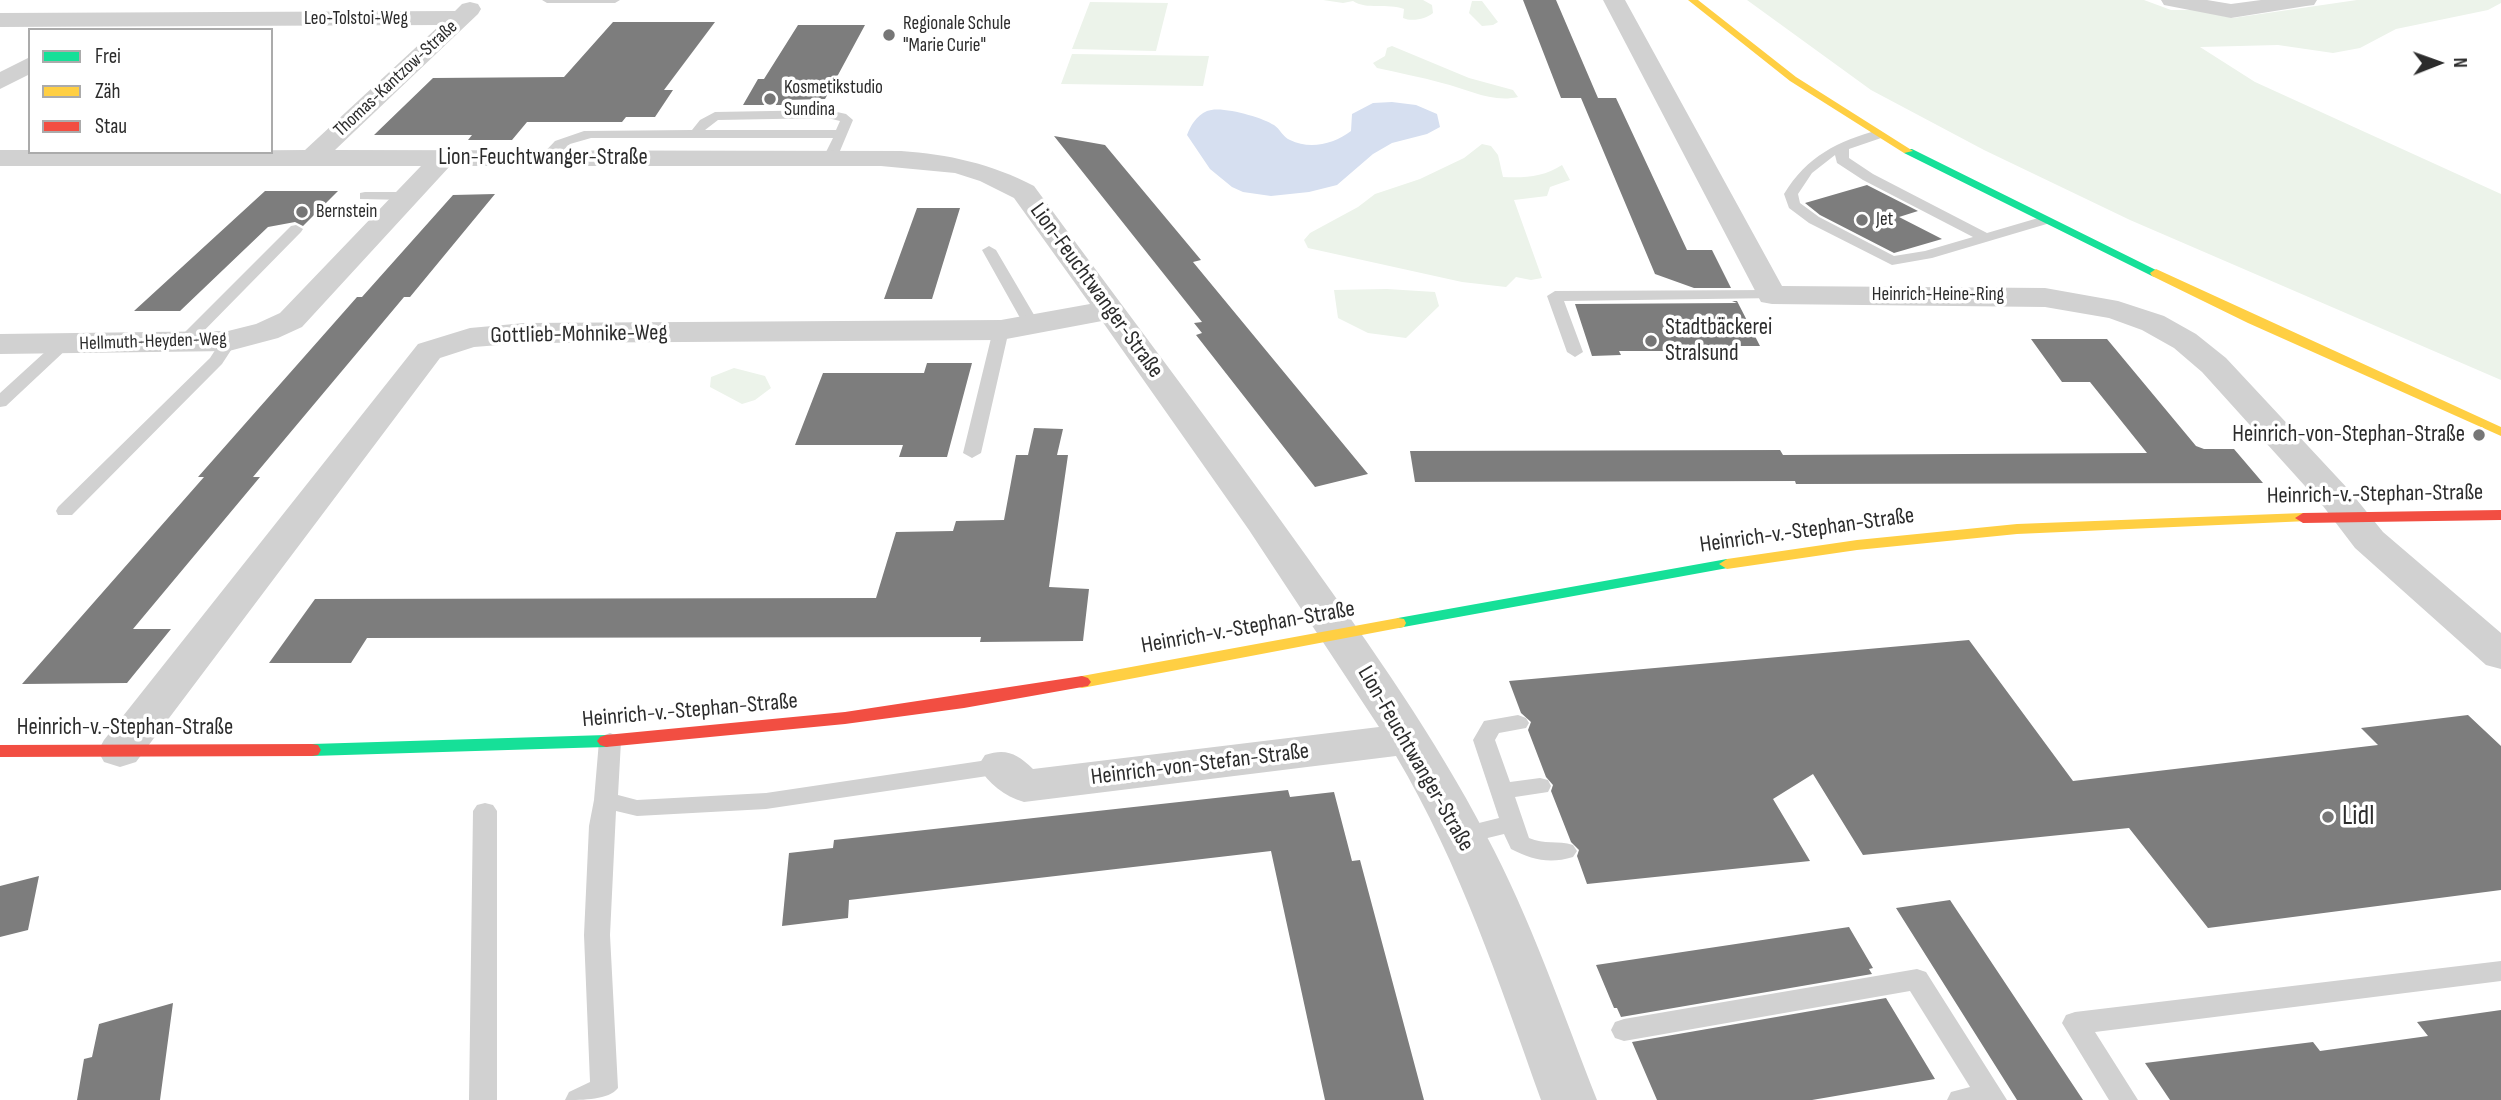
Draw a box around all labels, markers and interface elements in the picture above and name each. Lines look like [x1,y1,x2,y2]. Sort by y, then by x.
street label: Leo-Tolstoi-Weg [304,8,408,30]
place label: Regionale Schule "Marie Curie" [903,13,1011,57]
street label: Thomas-Kantzow-Straße [329,16,463,142]
marker: Regionale Schule "Marie Curie" [881,27,897,43]
legend [28,28,273,154]
north arrow [2403,28,2473,98]
text: Frei [95,44,121,69]
text: N [2448,57,2471,68]
place label: Kosmetikstudio Sundina [784,77,883,121]
text: Zäh [95,79,121,104]
marker: Kosmetikstudio Sundina [762,91,778,107]
text: Stau [95,114,127,139]
street label: Lion-Feuchtwanger-Straße [438,144,648,172]
street label: Lion-Feuchtwanger-Straße [1023,198,1169,384]
place label: Bernstein [316,201,377,223]
marker: Bernstein [294,204,310,220]
place label: Jet [1876,209,1893,231]
marker: Jet [1854,212,1870,228]
street label: Heinrich-Heine-Ring [1872,284,2004,306]
place label: Stadtbäckerei Stralsund [1665,314,1772,368]
street label: Gottlieb-Mohnike-Weg [490,320,668,350]
street label: Hellmuth-Heyden-Weg [79,328,227,356]
marker: Stadtbäckerei Stralsund [1643,333,1659,349]
place label: Heinrich-von-Stephan-Straße [2232,421,2465,449]
marker: Heinrich-von-Stephan-Straße [2471,427,2487,443]
street label: Heinrich-v.-Stephan-Straße [2267,479,2483,511]
street label: Heinrich-v.-Stephan-Straße [1698,502,1916,560]
street label: Heinrich-v.-Stephan-Straße [1139,596,1357,660]
street label: Lion-Feuchtwanger-Straße [1351,661,1479,857]
street label: Heinrich-v.-Stephan-Straße [581,688,799,734]
street label: Heinrich-v.-Stephan-Straße [17,714,233,742]
street label: Heinrich-von-Stefan-Straße [1089,738,1311,792]
place label: Lidl [2342,800,2374,834]
marker: Lidl [2320,809,2336,825]

